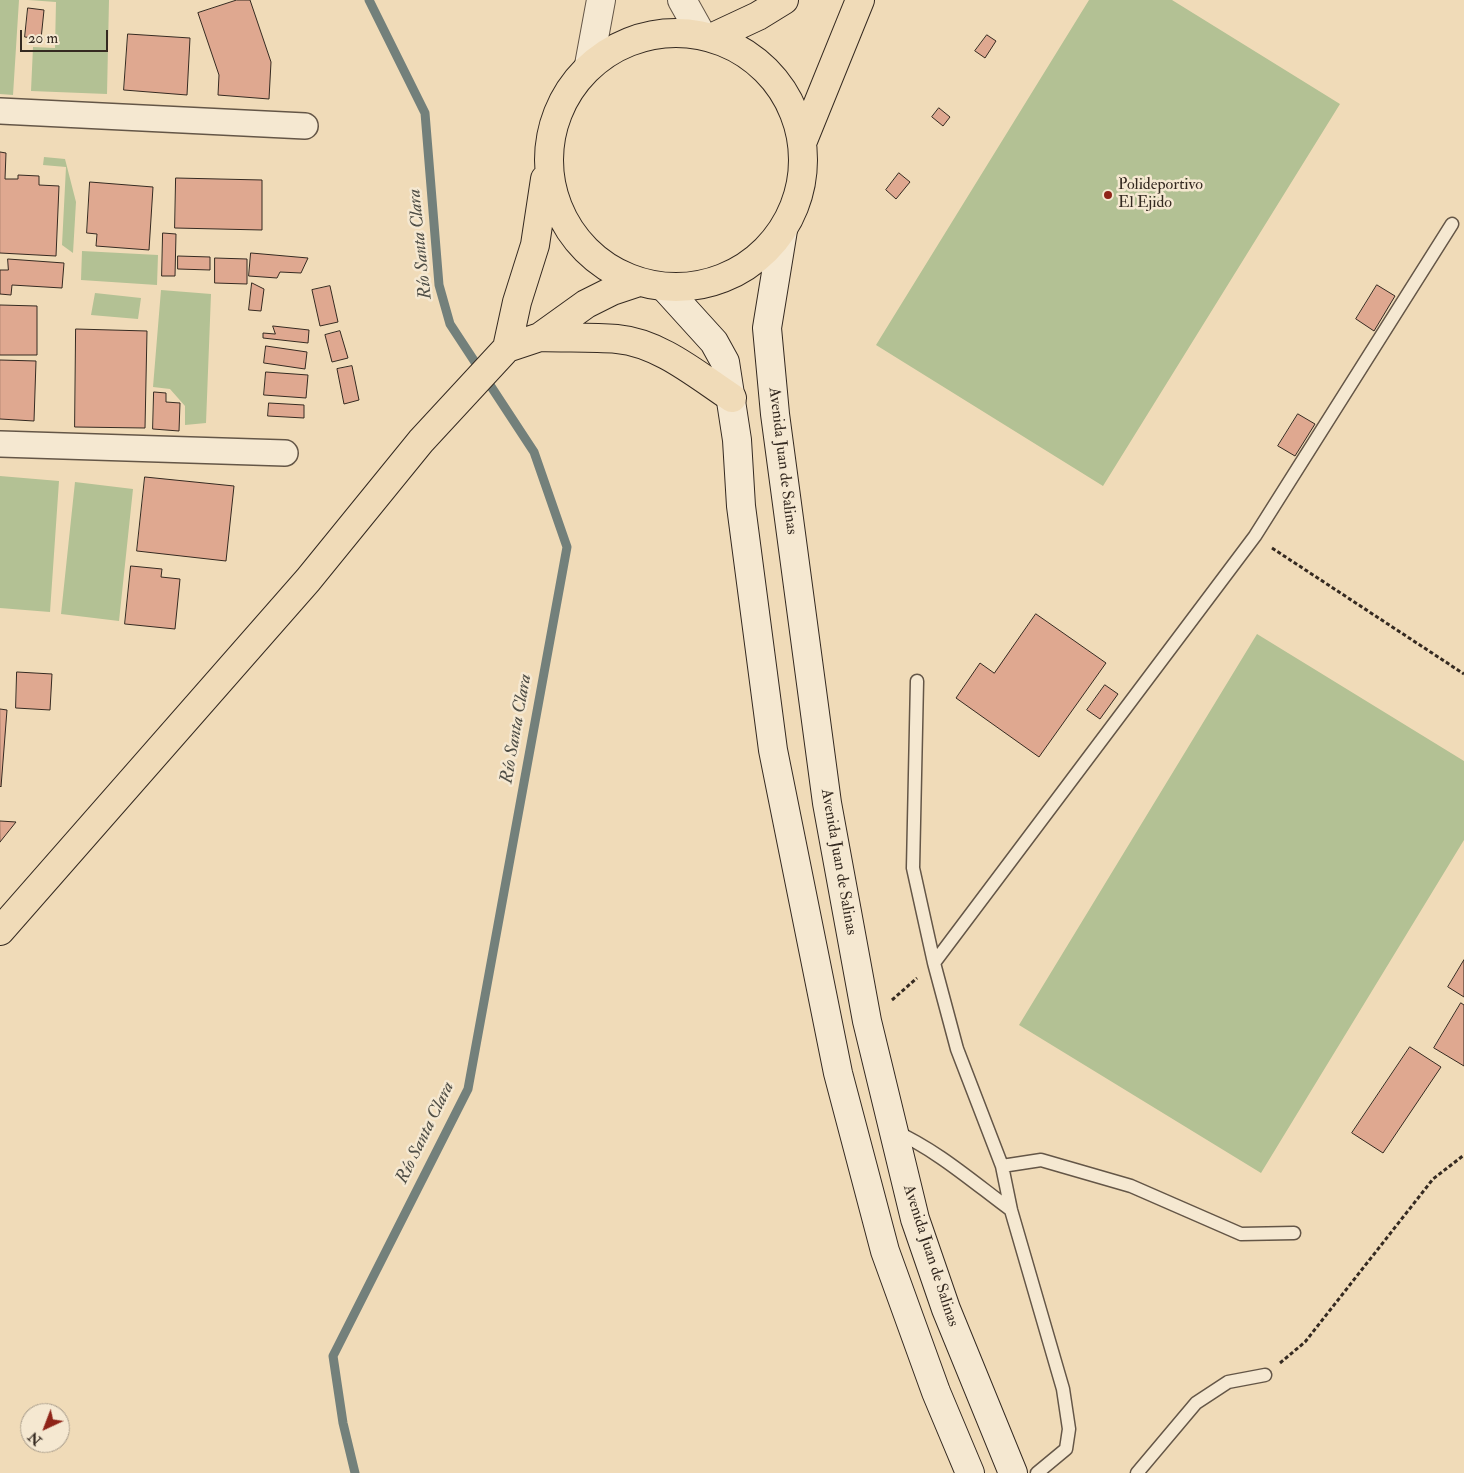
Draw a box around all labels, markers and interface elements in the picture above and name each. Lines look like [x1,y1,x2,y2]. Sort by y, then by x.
scale bar [22,20,110,52]
text: 20 m [28,29,58,48]
place label: Polideportivo El Ejido [1118,176,1203,214]
water label: Río Santa Clara [404,188,438,300]
marker: Polideportivo El Ejido [1102,189,1114,201]
street label: Avenida Juan de Salinas [763,386,801,536]
water label: Río Santa Clara [497,673,537,785]
street label: Avenida Juan de Salinas [816,787,860,937]
water label: Río Santa Clara [392,1079,460,1187]
street label: Avenida Juan de Salinas [898,1183,962,1329]
north arrow [20,1403,70,1453]
text: N [25,1428,46,1449]

